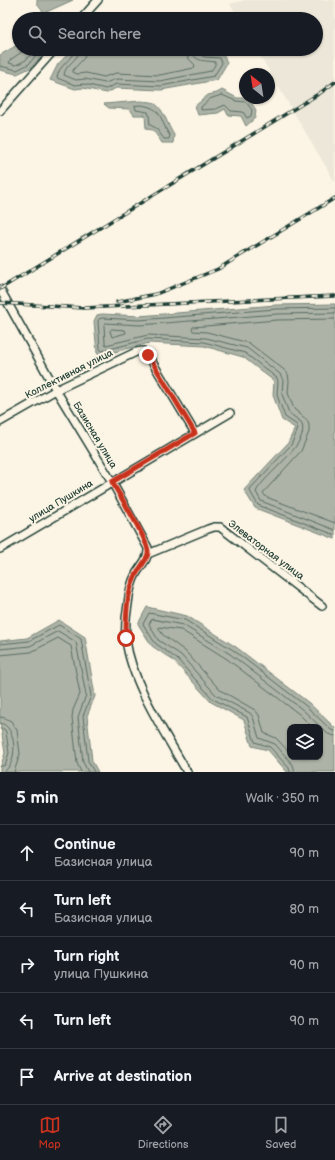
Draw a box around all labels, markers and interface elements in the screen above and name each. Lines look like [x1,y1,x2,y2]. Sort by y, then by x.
search box [12,12,323,56]
icon: search [26,23,48,45]
text: Search here [58,25,141,44]
north arrow [239,68,275,104]
route end [139,346,157,364]
street label: Коллективная улица [23,347,115,401]
street label: Базисная улица [70,399,120,471]
street label: улица Пушкина [27,477,95,525]
street label: Элеваторная улица [226,518,306,583]
route start [117,629,135,647]
map controls [287,724,323,760]
button: layers [287,724,323,760]
text: 5 min [16,788,59,808]
text: Walk · 350 m [245,790,319,806]
text: Continue [54,835,116,854]
icon: ahead [16,842,38,864]
text: 90 m [290,845,319,861]
text: Базисная улица [54,854,152,870]
text: Turn left [54,891,111,910]
icon: left [16,898,38,920]
text: 80 m [290,901,319,917]
text: Базисная улица [54,910,152,926]
text: Turn right [54,947,119,966]
icon: right [16,954,38,976]
text: 90 m [290,957,319,973]
text: улица Пушкина [54,966,148,982]
icon: left [16,1010,38,1032]
text: Turn left [54,1011,111,1030]
text: 90 m [290,1013,319,1029]
icon: arrive [16,1066,38,1088]
text: Arrive at destination [54,1067,192,1086]
tab: Map [39,1114,61,1151]
tab: Directions [138,1114,188,1151]
tab: Saved [266,1114,296,1151]

